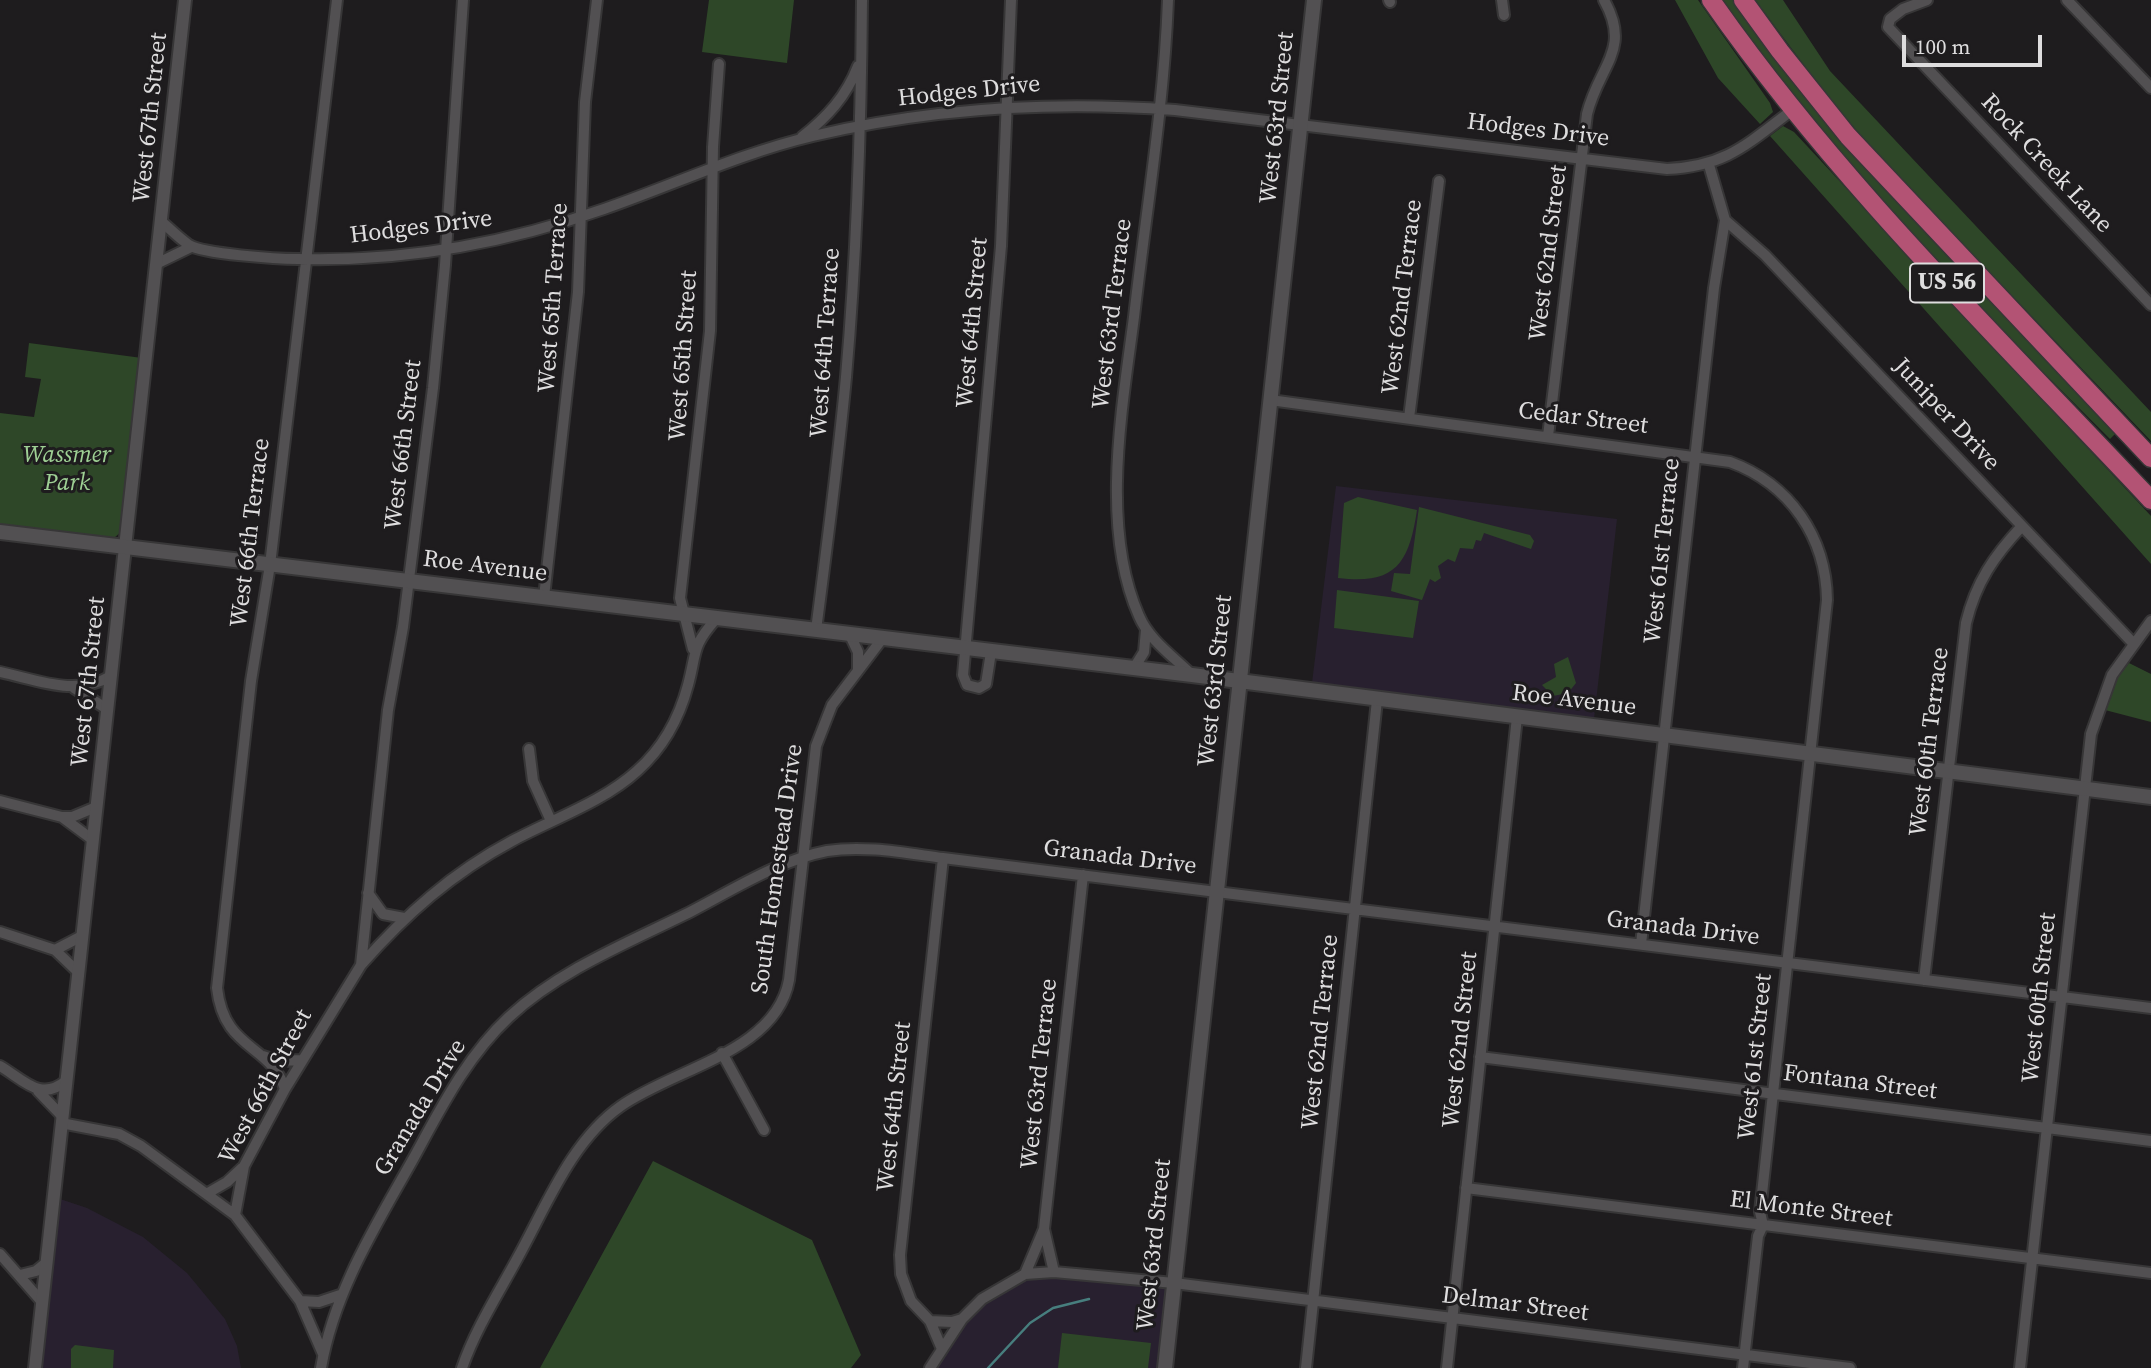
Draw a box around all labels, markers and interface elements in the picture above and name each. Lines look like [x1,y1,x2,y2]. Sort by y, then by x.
scale bar [1906,21,2046,65]
street label: West 67th Street [128,31,174,205]
street label: West 63rd Street [1255,31,1301,205]
text: 100 m [1915,32,1970,61]
street label: Hodges Drive [896,70,1042,114]
street label: Rock Creek Lane [1974,88,2118,240]
street label: Hodges Drive [1465,108,1611,154]
street label: West 62nd Street [1524,163,1574,343]
street label: West 62nd Terrace [1377,198,1429,396]
street label: West 65th Terrace [533,202,575,394]
street label: Hodges Drive [348,205,494,251]
street label: West 63rd Terrace [1087,217,1139,411]
street label: West 64th Street [951,236,995,410]
street label: West 64th Terrace [805,247,847,439]
road number: US 56 [1910,264,1984,302]
street label: West 65th Street [664,270,704,442]
street label: Juniper Drive [1887,353,2005,477]
street label: West 66th Street [379,358,429,532]
street label: Cedar Street [1516,397,1650,441]
street label: West 66th Terrace [225,437,277,629]
park label: Wassmer Park [23,442,111,498]
street label: West 61st Terrace [1639,457,1687,645]
street label: Roe Avenue [421,545,549,589]
street label: West 63rd Street [1193,594,1239,768]
street label: West 67th Street [66,595,112,769]
street label: West 60th Terrace [1904,646,1956,838]
street label: Roe Avenue [1510,679,1638,723]
street label: South Homestead Drive [746,742,810,996]
street label: Granada Drive [1042,834,1198,882]
street label: Granada Drive [1605,905,1761,953]
street label: West 60th Street [2017,911,2063,1085]
street label: West 62nd Terrace [1296,933,1346,1131]
street label: West 62nd Street [1437,950,1485,1130]
street label: West 61st Street [1733,972,1779,1142]
street label: West 63rd Terrace [1016,977,1064,1171]
street label: West 66th Street [213,1005,319,1169]
street label: West 64th Street [872,1020,918,1194]
street label: Granada Drive [369,1035,473,1181]
street label: Fontana Street [1781,1059,1939,1107]
street label: West 63rd Street [1132,1158,1178,1332]
street label: El Monte Street [1728,1186,1894,1234]
street label: Delmar Street [1440,1282,1590,1328]

